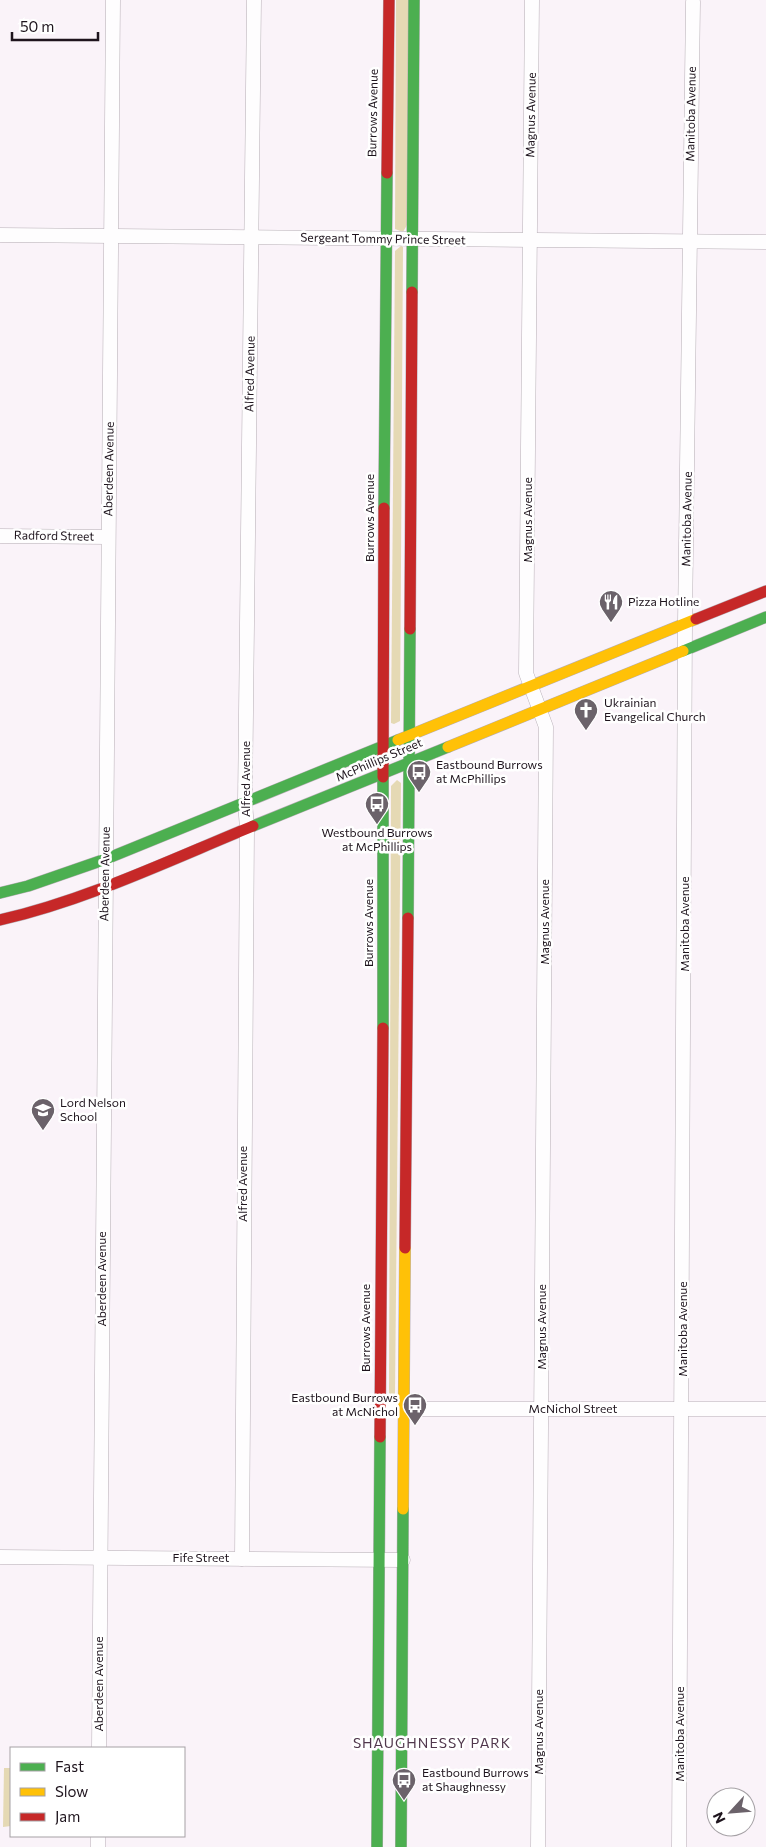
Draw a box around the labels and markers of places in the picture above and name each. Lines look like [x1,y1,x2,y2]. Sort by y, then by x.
restaurant icon: Pizza Hotline [598,589,624,623]
place label: Pizza Hotline [628,594,699,608]
place label: Ukrainian Evangelical Church [604,695,706,723]
church icon: Ukrainian Evangelical Church [573,697,599,731]
place label: Eastbound Burrows at McPhillips [436,757,543,785]
bus stop icon: Eastbound Burrows at McPhillips [406,759,432,793]
bus stop icon: Westbound Burrows at McPhillips [364,791,390,825]
place label: Westbound Burrows at McPhillips [322,825,432,853]
place label: Lord Nelson School [60,1095,126,1123]
school or university icon: Lord Nelson School [30,1097,56,1131]
place label: Eastbound Burrows at McNichol [291,1390,398,1418]
bus stop icon: Eastbound Burrows at McNichol [402,1392,428,1426]
place label: Eastbound Burrows at Shaughnessy [422,1765,529,1793]
bus stop icon: Eastbound Burrows at Shaughnessy [391,1767,417,1801]

